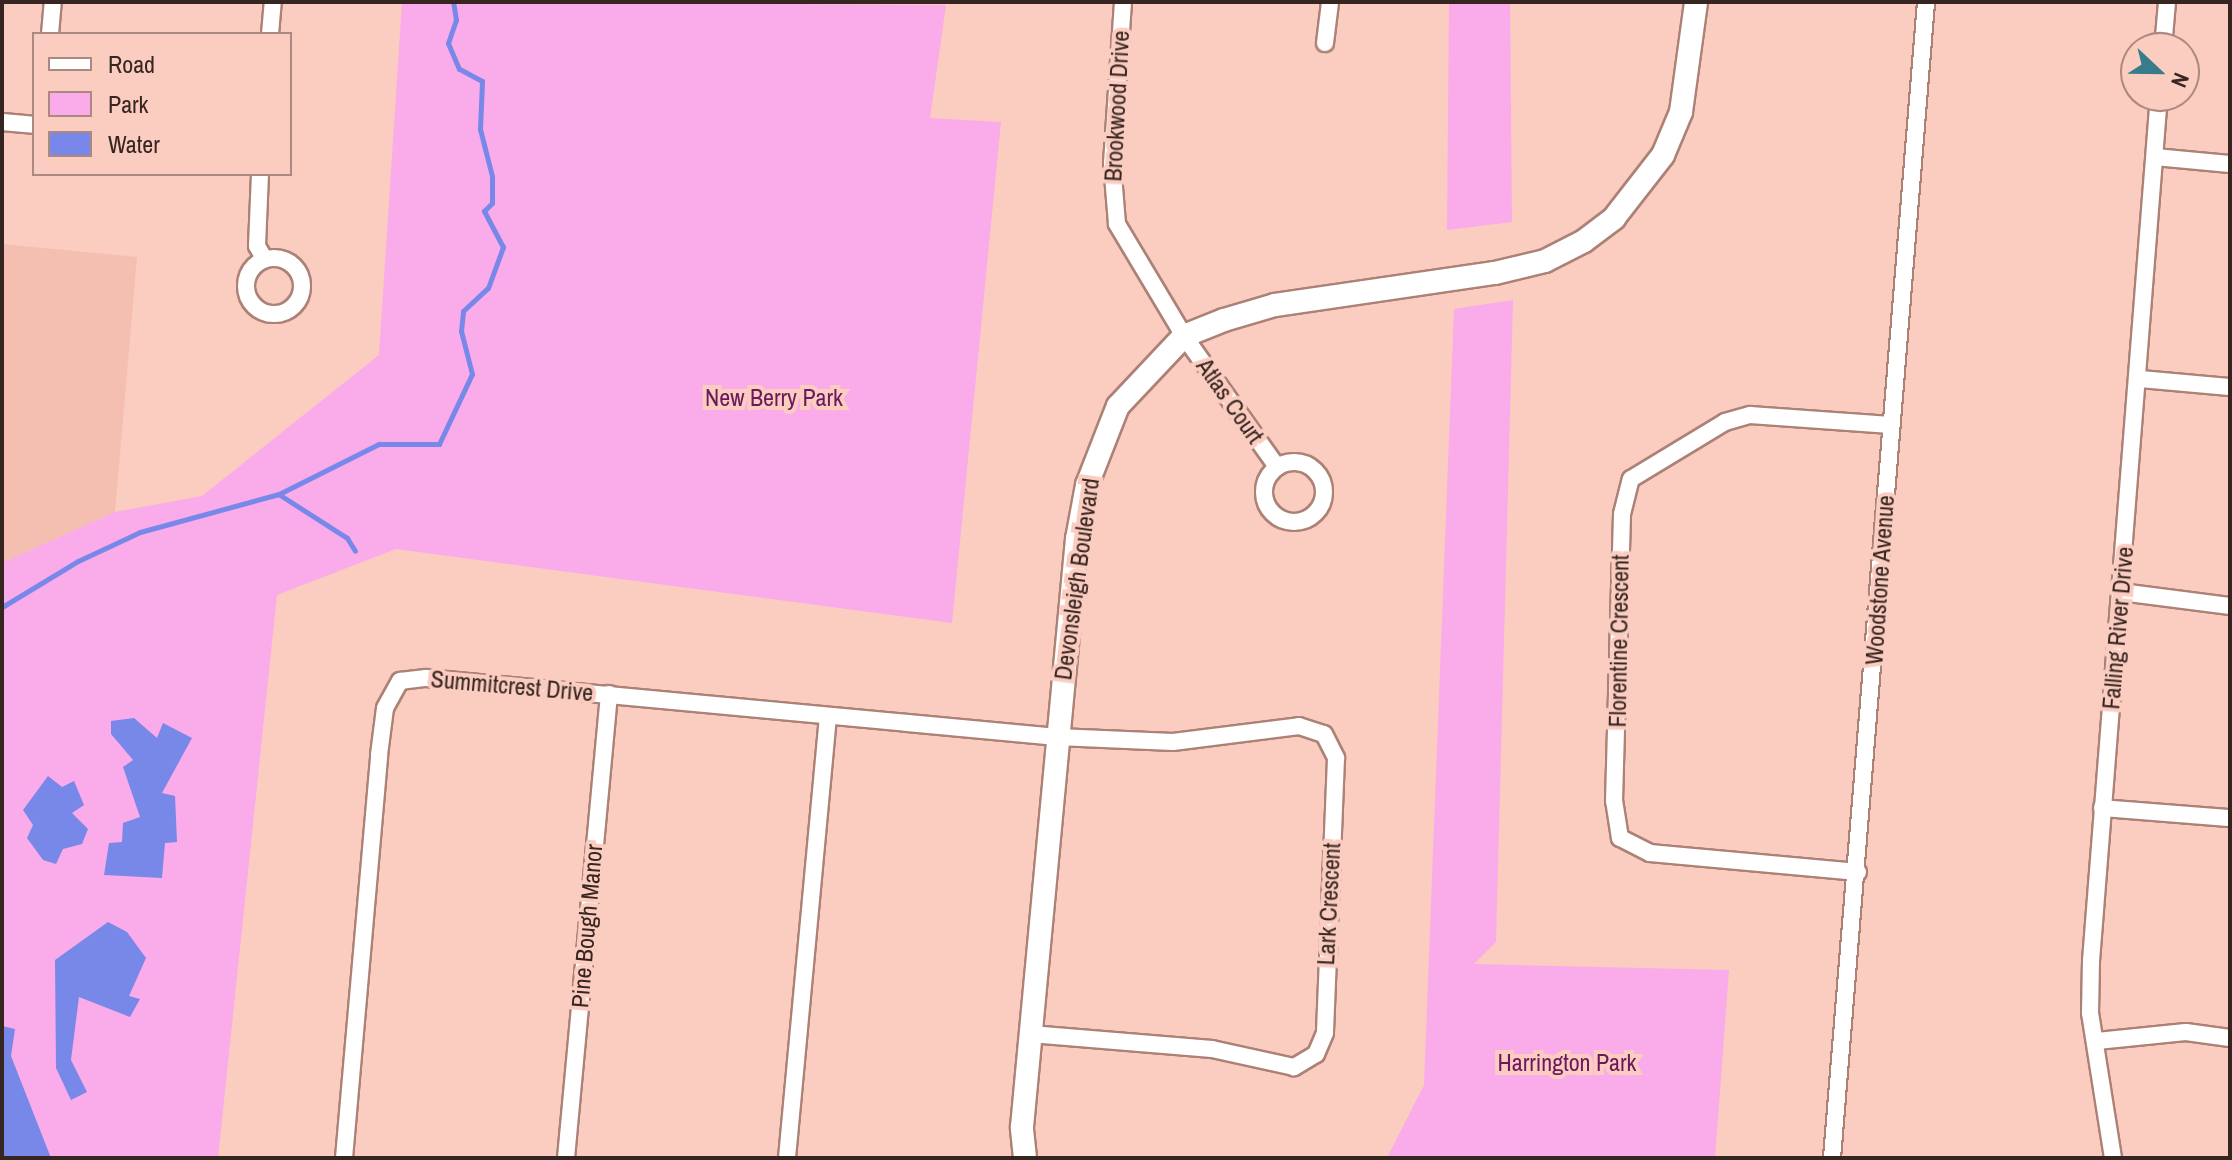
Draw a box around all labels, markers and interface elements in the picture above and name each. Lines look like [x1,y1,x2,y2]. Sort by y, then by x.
street label: Brookwood Drive [1099,30,1135,182]
legend [32,32,292,176]
north arrow [2120,32,2200,112]
text: Road [108,48,155,80]
text: N [2164,69,2197,92]
text: Park [108,88,148,120]
text: Water [108,128,160,160]
street label: Atlas Court [1190,353,1270,449]
park label: New Berry Park [705,384,843,412]
street label: Devonsleigh Boulevard [1049,476,1105,682]
street label: Woodstone Avenue [1860,494,1900,666]
street label: Falling River Drive [2097,546,2139,710]
street label: Florentine Crescent [1603,554,1635,728]
street label: Summitcrest Drive [430,665,594,707]
street label: Lark Crescent [1311,842,1347,966]
street label: Pine Bough Manor [566,843,608,1009]
park label: Harrington Park [1498,1049,1636,1077]

